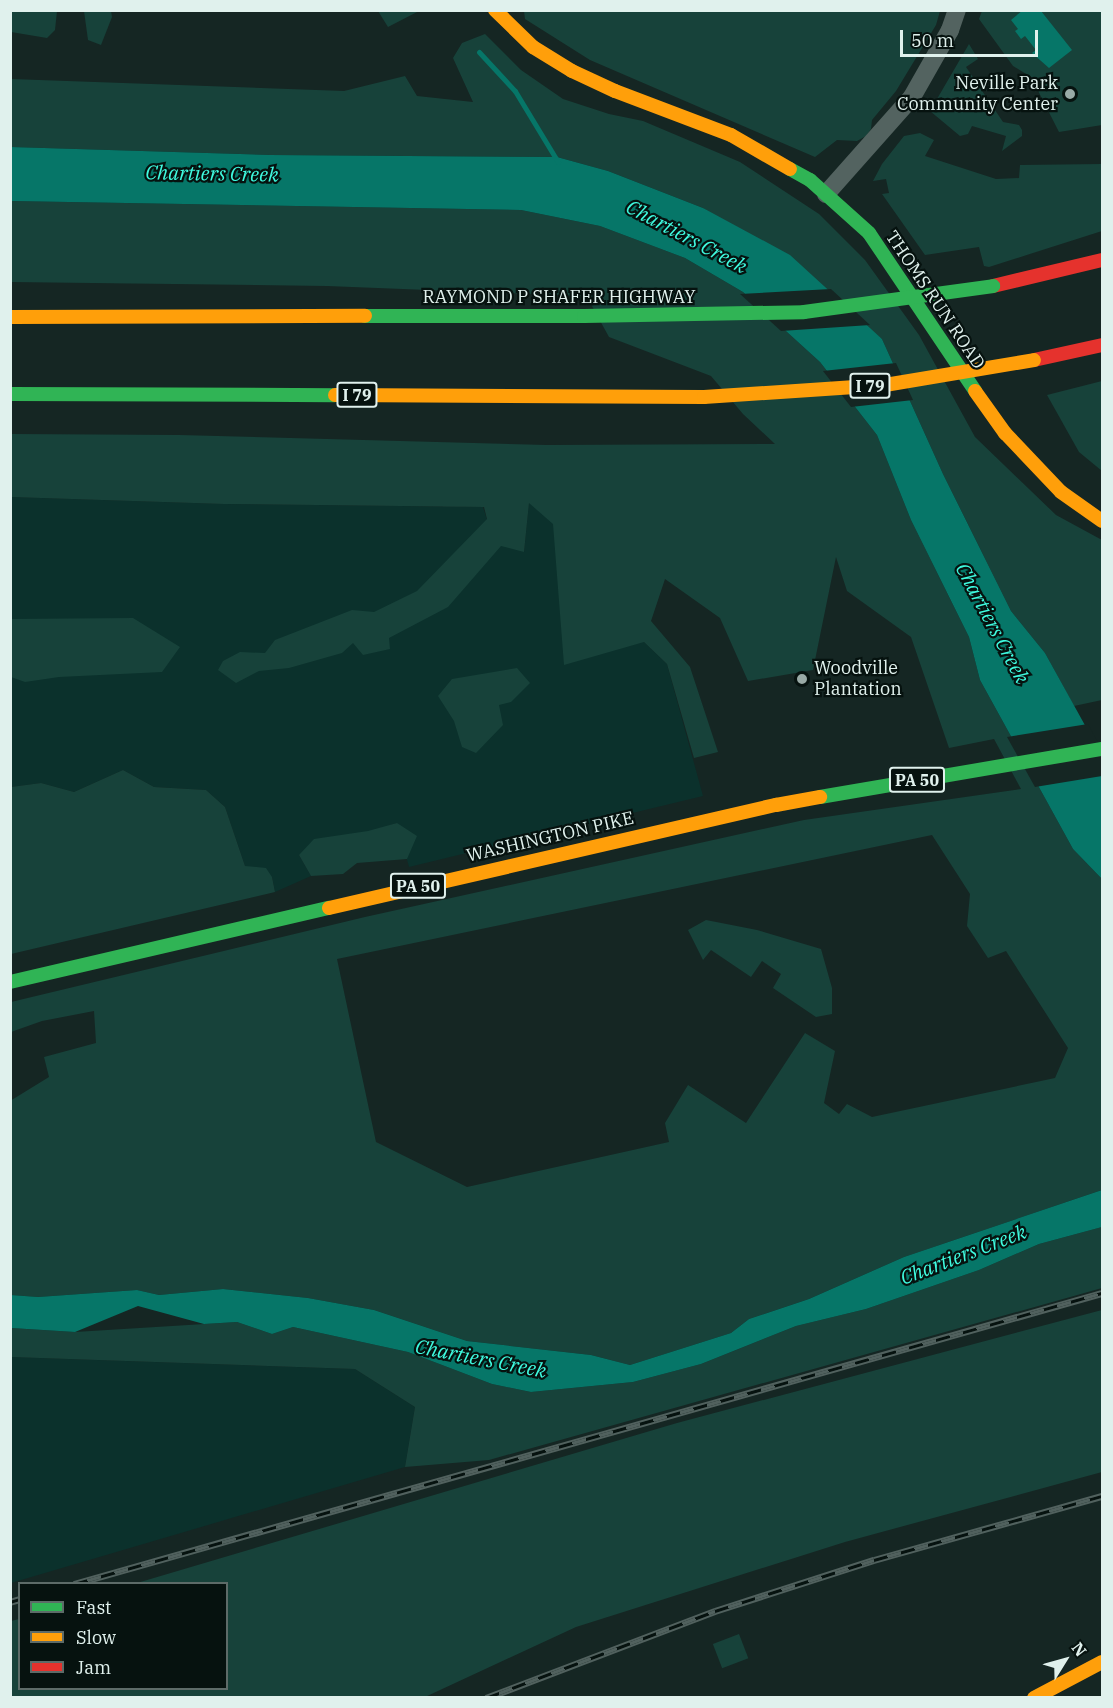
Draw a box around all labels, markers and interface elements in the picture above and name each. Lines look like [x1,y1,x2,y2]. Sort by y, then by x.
scale bar [903,18,1041,56]
text: 50 m [911,29,954,52]
place label: Neville Park Community Center [897,73,1058,116]
marker: Neville Park Community Center [1063,87,1077,101]
water label: Chartiers Creek [145,160,279,186]
water label: Chartiers Creek [623,194,751,278]
street label: THOMS RUN ROAD [881,227,989,373]
street label: RAYMOND P SHAFER HIGHWAY [422,286,696,308]
road number: I 79 [849,373,891,399]
road number: I 79 [336,382,378,408]
water label: Chartiers Creek [951,559,1035,687]
place label: Woodville Plantation [814,658,902,700]
marker: Woodville Plantation [795,672,809,686]
road number: PA 50 [888,767,946,793]
street label: WASHINGTON PIKE [464,807,636,867]
road number: PA 50 [390,873,446,899]
water label: Chartiers Creek [896,1219,1030,1289]
water label: Chartiers Creek [413,1334,549,1382]
legend [18,1582,228,1690]
text: Fast [76,1596,111,1619]
text: Slow [76,1626,116,1649]
north arrow [1035,1630,1095,1690]
text: N [1068,1638,1091,1660]
text: Jam [76,1656,111,1679]

